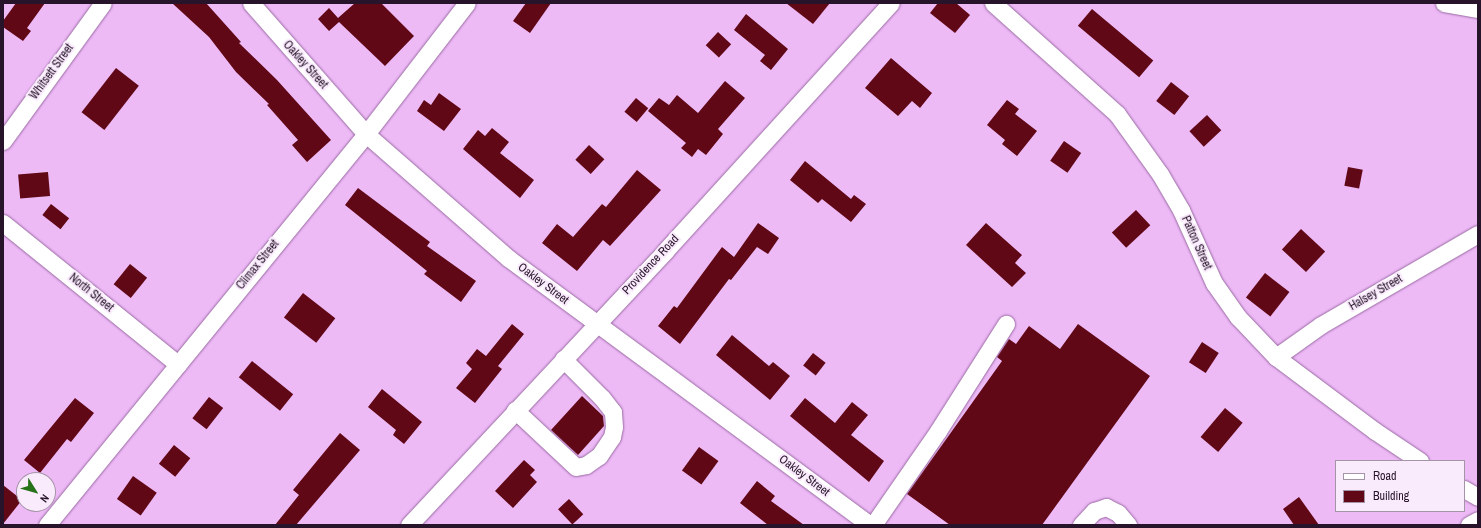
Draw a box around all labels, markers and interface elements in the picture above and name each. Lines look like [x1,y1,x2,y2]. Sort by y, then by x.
street label: Oakley Street [280,38,330,92]
street label: Whitsett Street [27,41,77,103]
street label: Patton Street [1178,214,1214,272]
street label: Providence Road [620,232,682,298]
street label: Climax Street [234,237,282,293]
street label: Oakley Street [515,260,571,308]
street label: North Street [66,271,116,315]
street label: Halsey Street [1347,272,1405,314]
street label: Oakley Street [776,452,832,500]
legend [1335,460,1465,512]
text: Road [1373,468,1397,484]
north arrow [16,472,56,512]
text: Building [1373,488,1409,504]
text: N [37,492,52,505]

